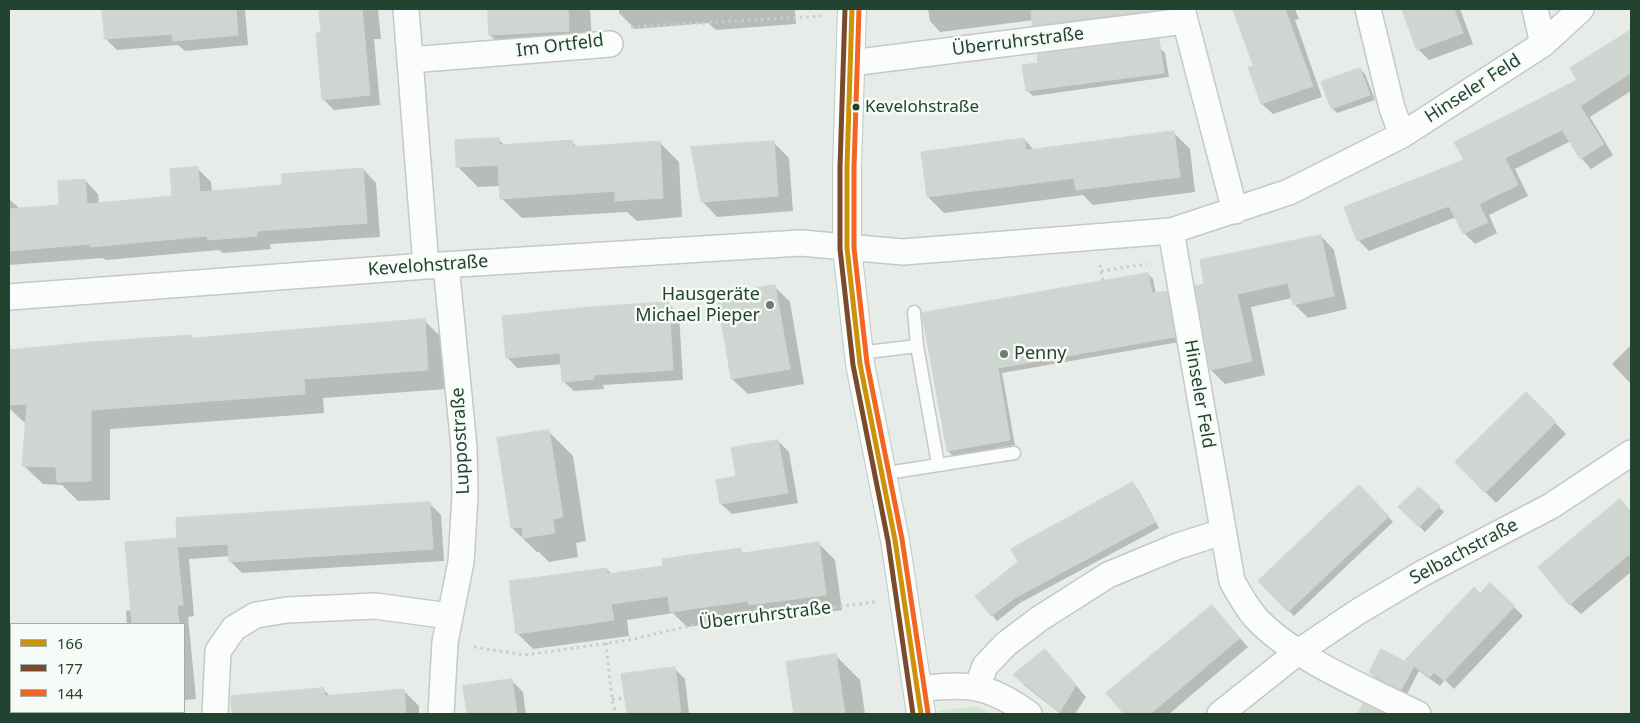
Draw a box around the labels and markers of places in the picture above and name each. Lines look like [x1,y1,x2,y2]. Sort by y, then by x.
place label: Kevelohstraße [865,97,979,117]
marker: Kevelohstraße [851,102,861,112]
place label: Hausgeräte Michael Pieper [635,284,760,326]
marker: Hausgeräte Michael Pieper [764,299,776,311]
place label: Penny [1014,343,1066,365]
marker: Penny [998,348,1010,360]

